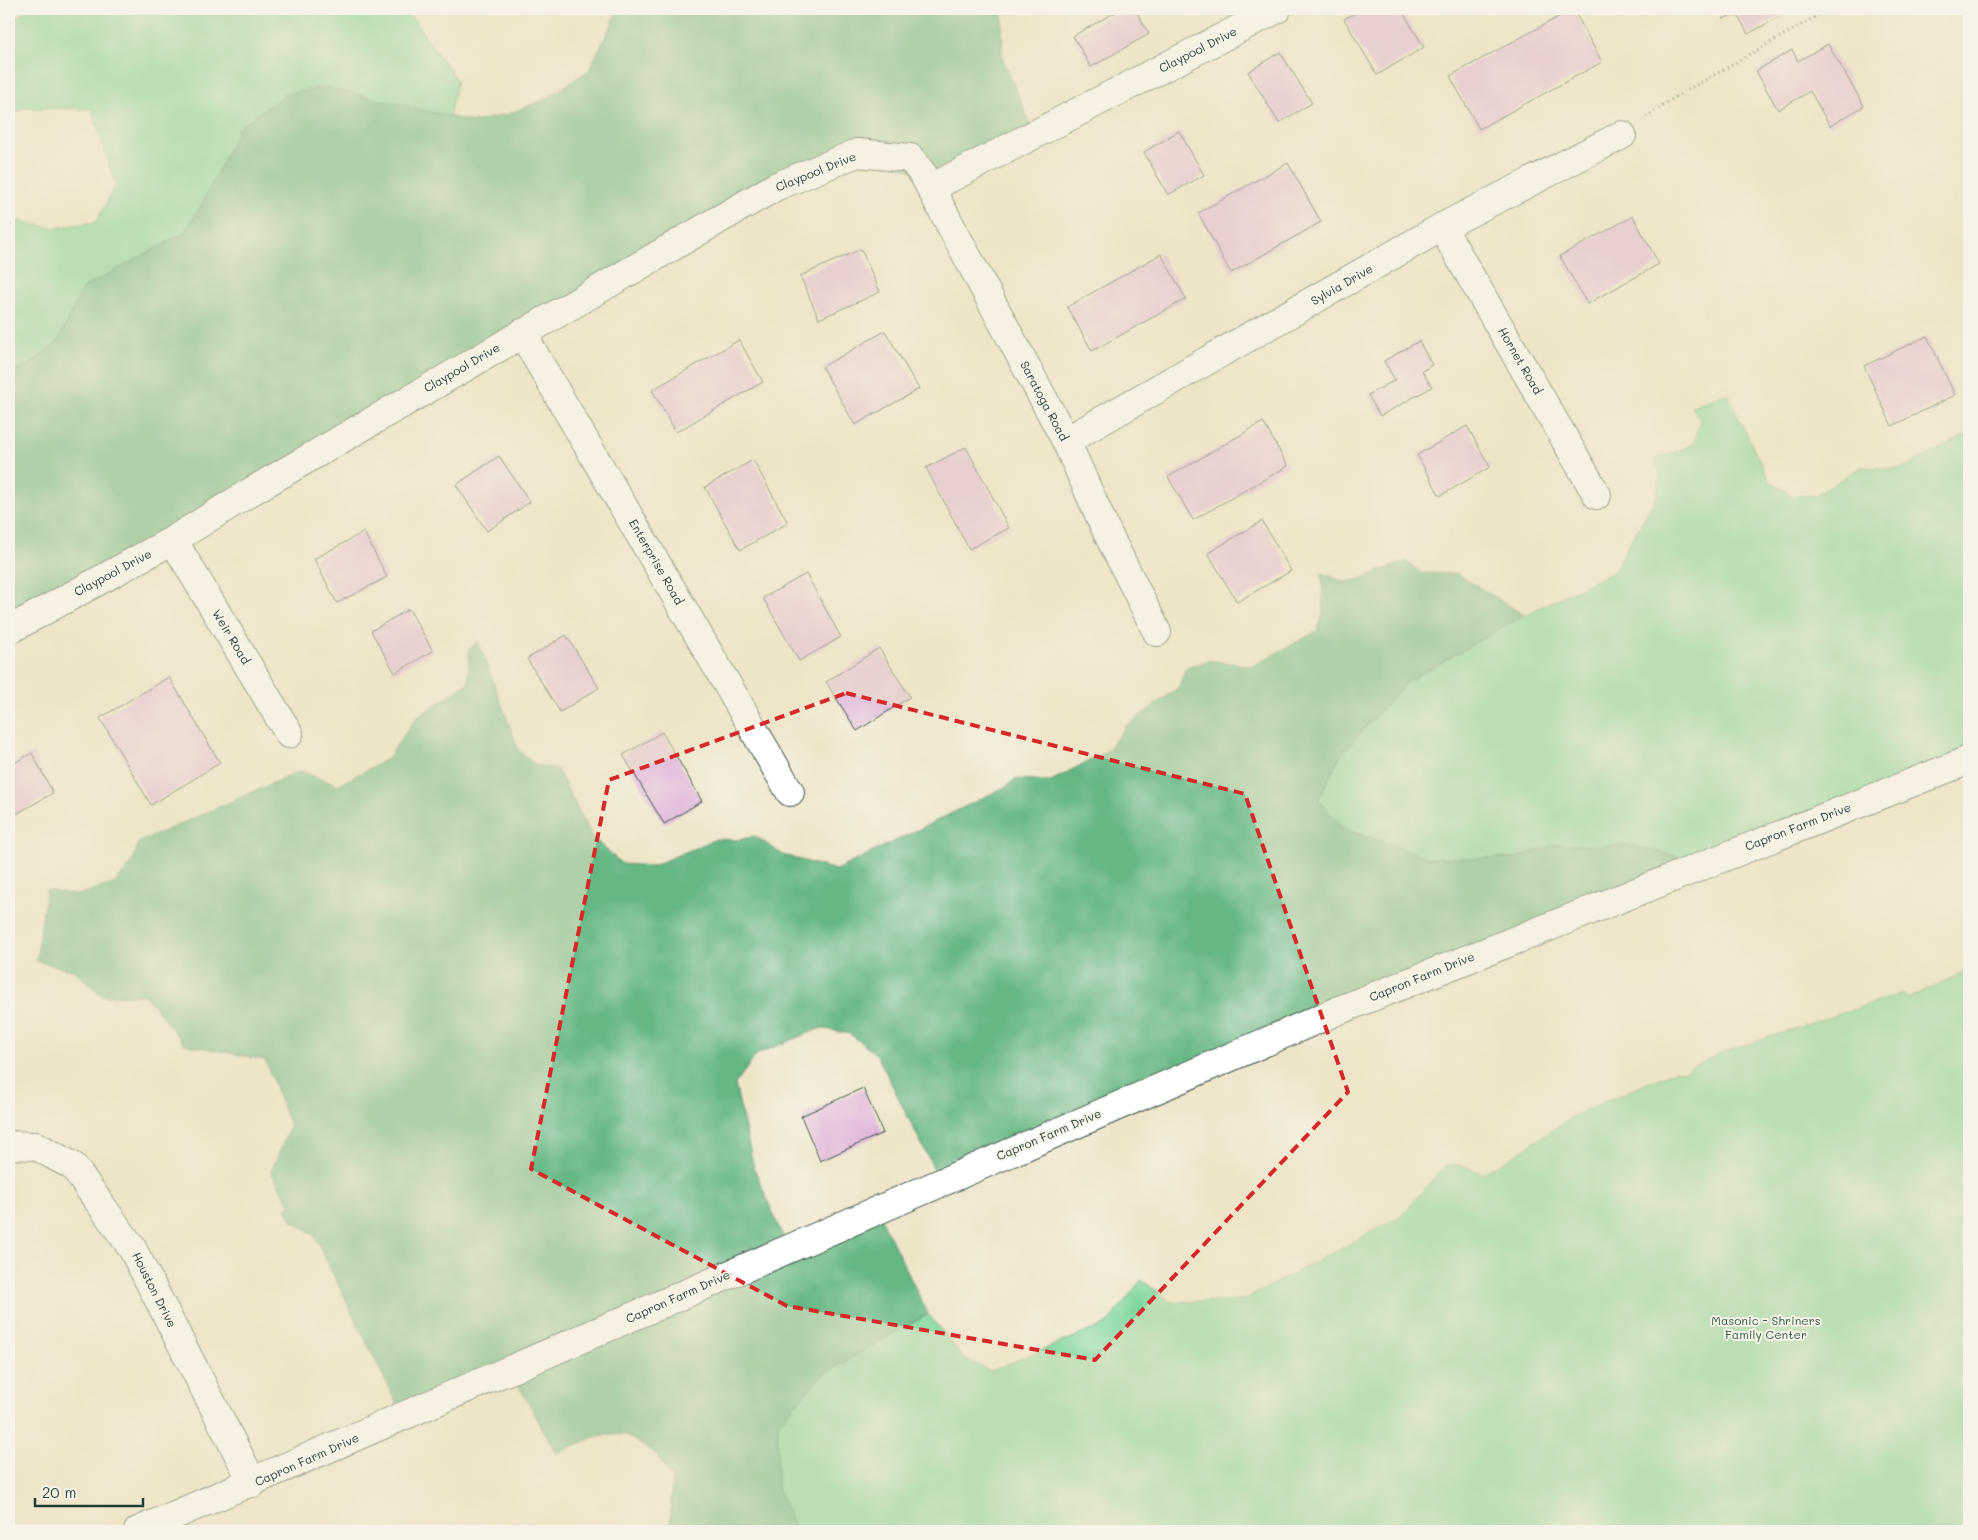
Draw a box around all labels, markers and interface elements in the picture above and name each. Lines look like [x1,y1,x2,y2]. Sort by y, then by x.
street label: Claypool Drive [1156,23,1239,76]
street label: Claypool Drive [773,148,858,195]
street label: Sylvia Drive [1308,260,1375,308]
street label: Hornet Road [1495,324,1547,397]
street label: Claypool Drive [420,339,503,395]
street label: Saratoga Road [1017,358,1073,444]
street label: Enterprise Road [626,516,688,608]
street label: Claypool Drive [71,545,154,599]
street label: Weir Road [209,606,255,667]
street label: Capron Farm Drive [1742,798,1853,854]
street label: Capron Farm Drive [1367,948,1477,1005]
street label: Capron Farm Drive [994,1105,1103,1163]
street label: Houston Drive [129,1249,181,1330]
street label: Capron Farm Drive [623,1266,732,1326]
park label: Masonic - Shriners Family Center [1711,1312,1821,1342]
street label: Capron Farm Drive [252,1429,361,1489]
scale bar [35,1475,142,1507]
text: 20 m [42,1482,76,1502]

